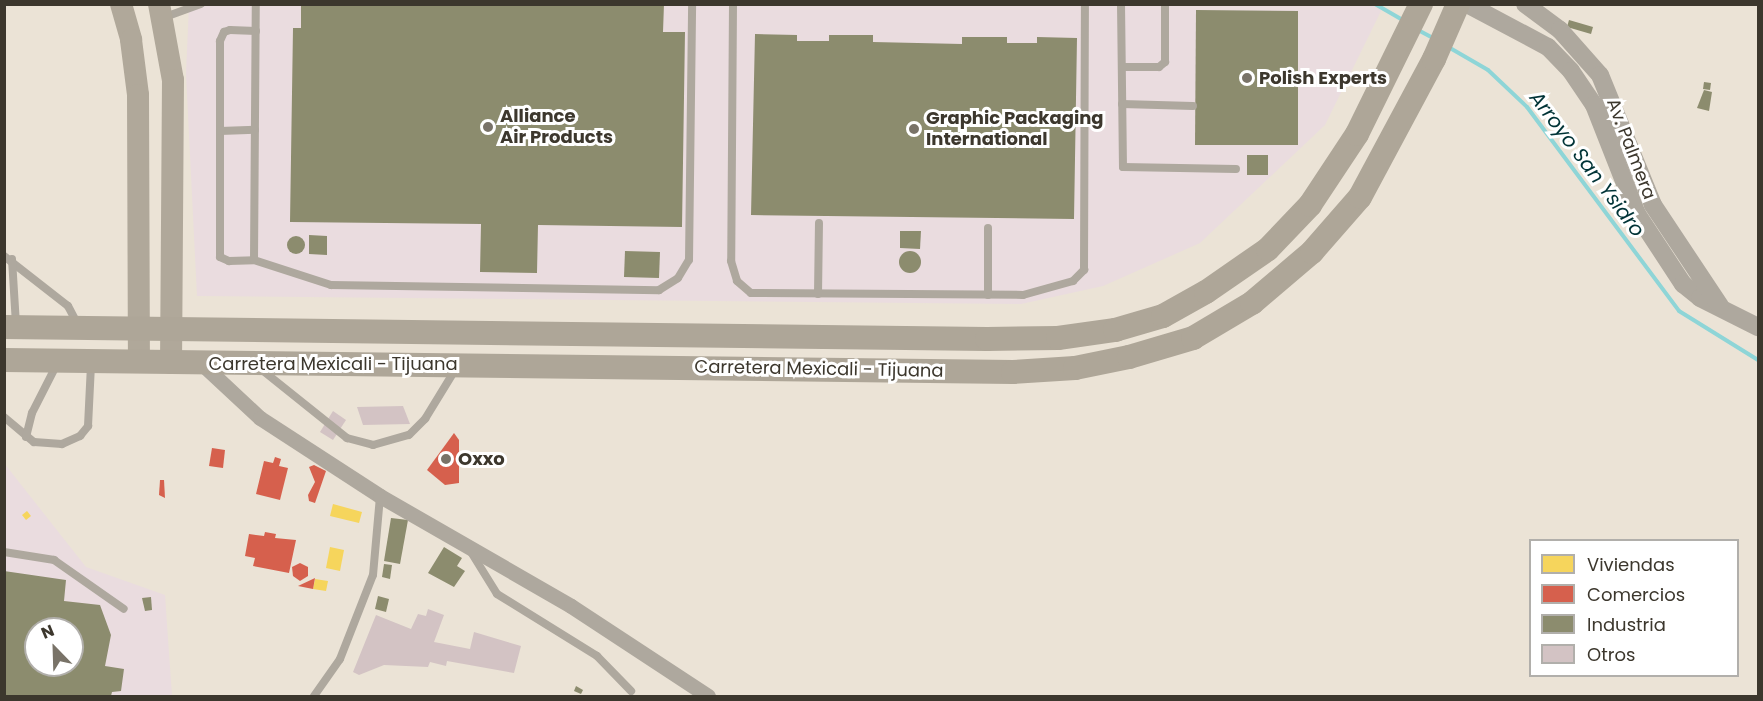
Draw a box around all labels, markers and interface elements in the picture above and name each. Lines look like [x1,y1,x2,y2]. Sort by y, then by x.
place label: Polish Experts [1259,67,1387,89]
marker: Polish Experts [1240,71,1254,85]
water label: Arroyo San Ysidro [1524,87,1650,241]
street label: Av. Palmera [1602,95,1660,203]
place label: Alliance Air Products [500,106,613,148]
place label: Graphic Packaging International [926,108,1104,150]
marker: Alliance Air Products [481,120,495,134]
marker: Graphic Packaging International [907,122,921,136]
street label: Carretera Mexicali - Tijuana [208,353,458,375]
street label: Carretera Mexicali - Tijuana [694,356,944,382]
place label: Oxxo [458,448,505,470]
marker: Oxxo [439,452,453,466]
legend [1529,539,1739,677]
text: Viviendas [1587,552,1675,577]
text: Comercios [1587,582,1685,607]
text: Industria [1587,612,1666,637]
north arrow [24,617,84,677]
text: N [38,619,58,645]
text: Otros [1587,642,1635,667]

